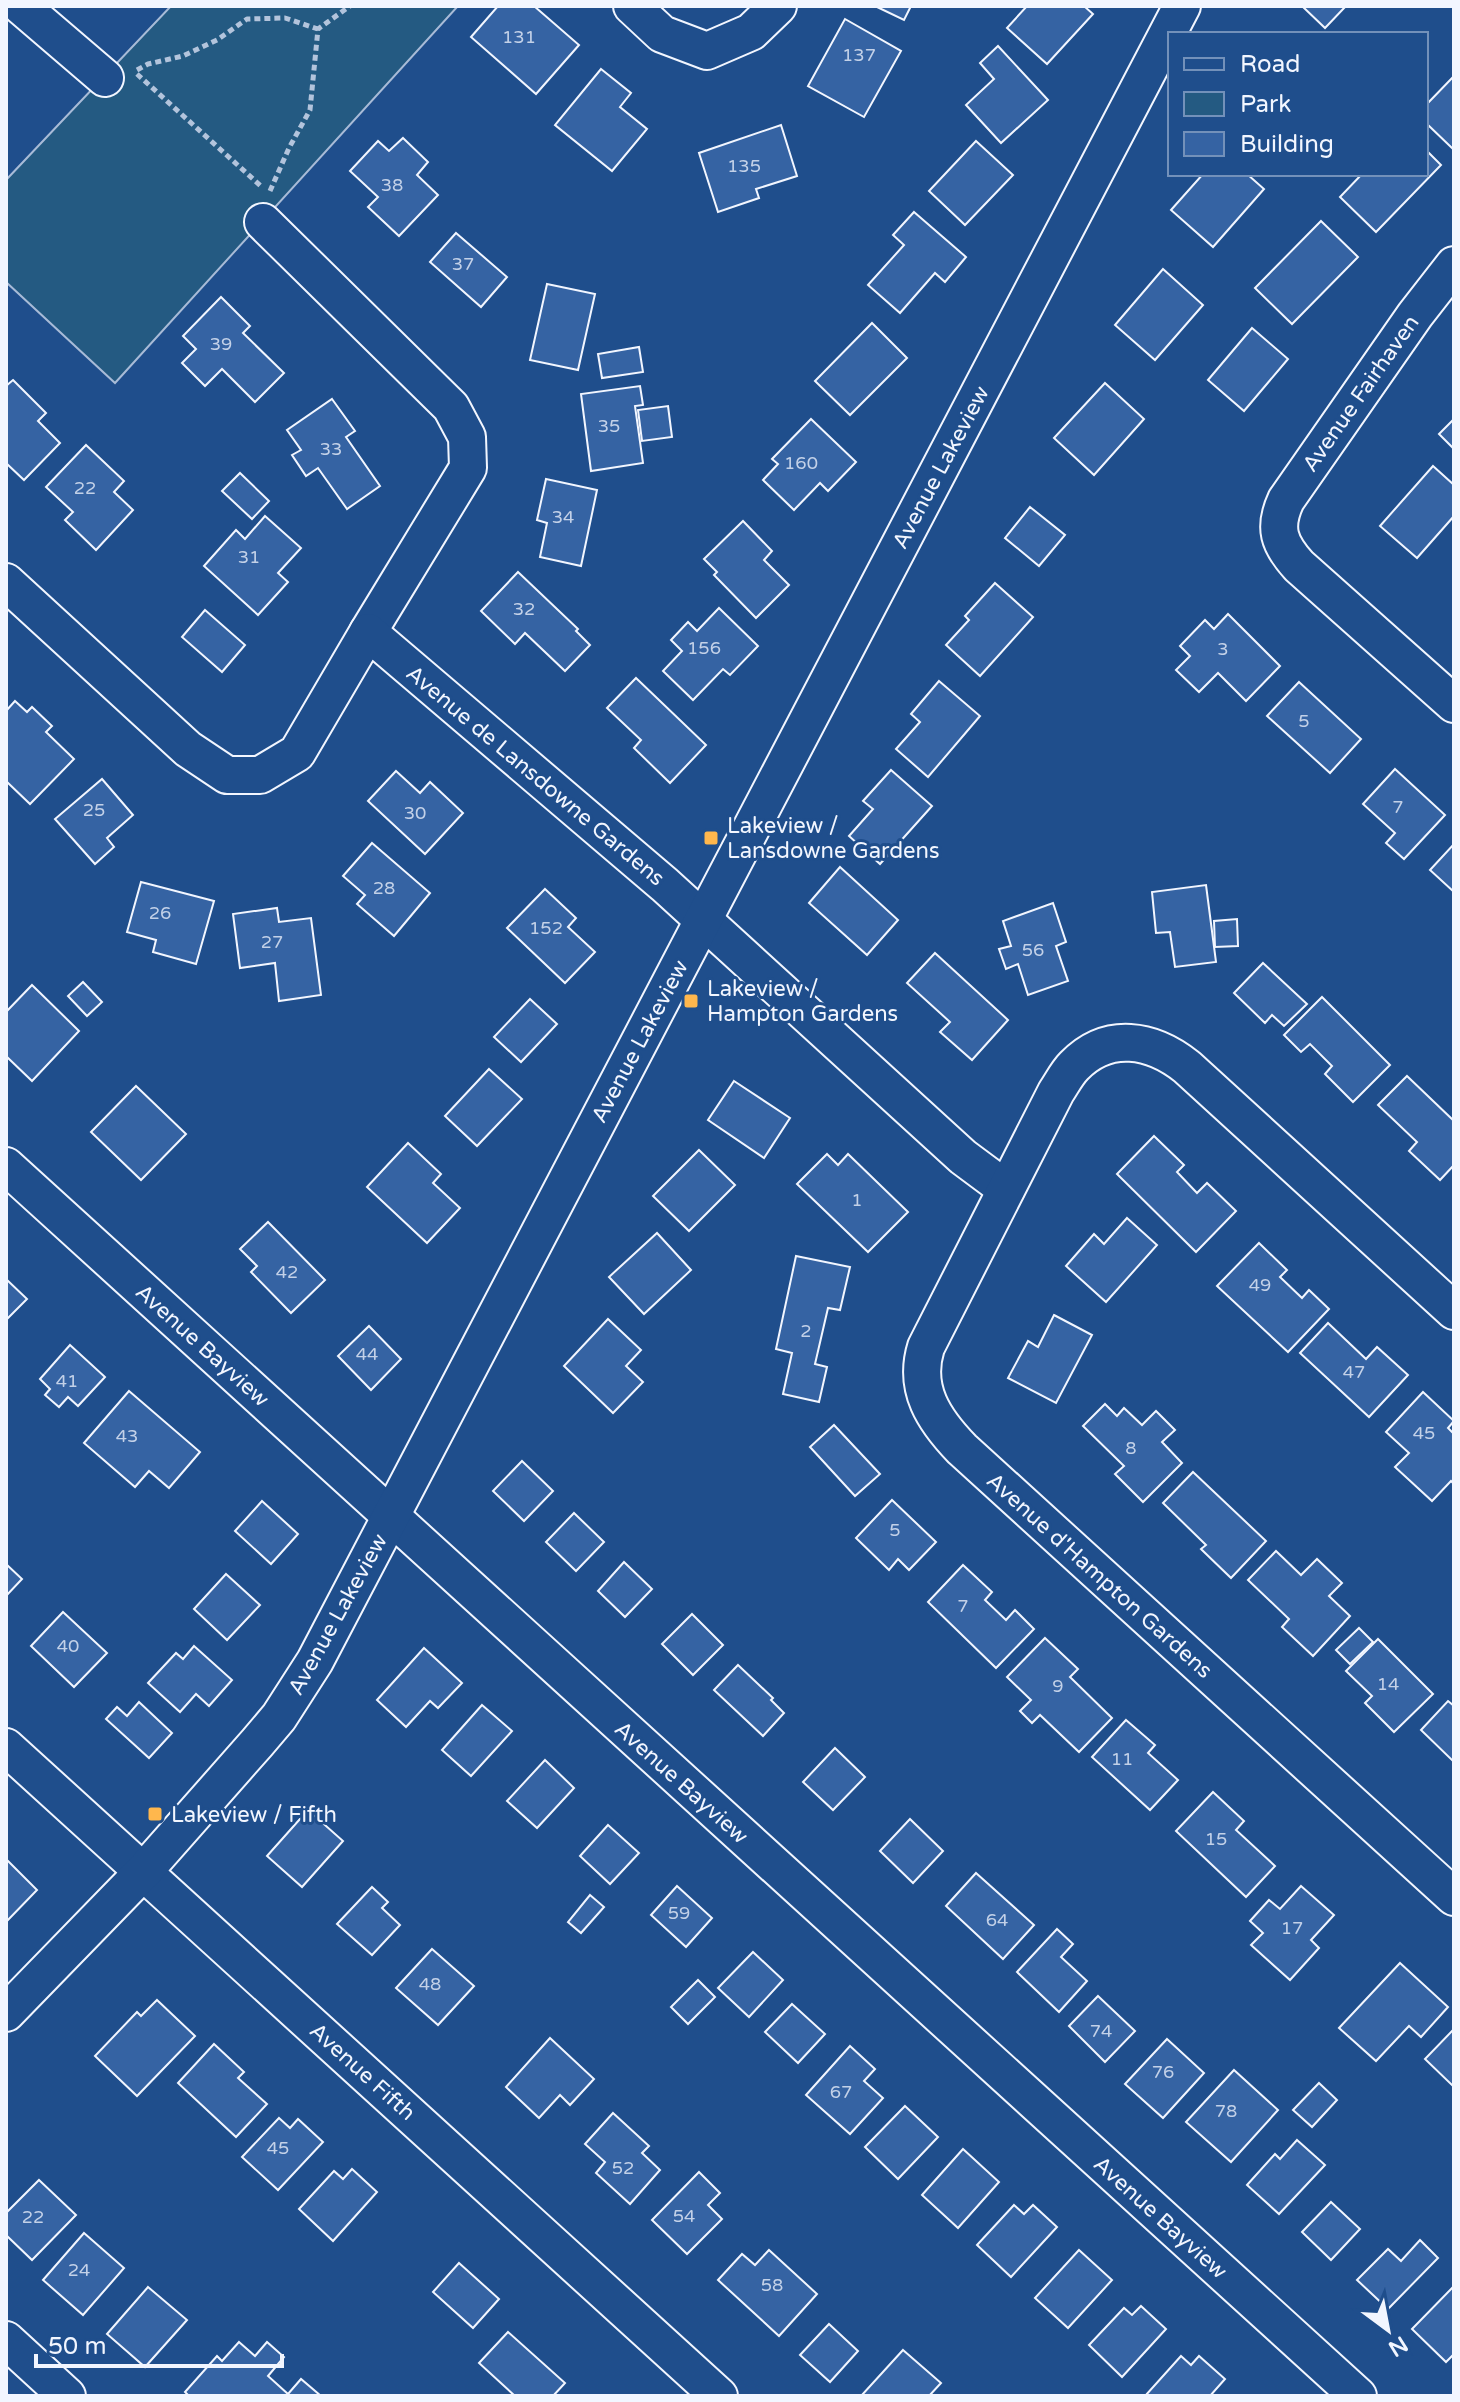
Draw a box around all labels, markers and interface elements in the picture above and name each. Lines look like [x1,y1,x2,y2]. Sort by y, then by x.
house number: 131 [502,26,536,48]
legend [1168,32,1428,176]
house number: 137 [842,44,876,66]
text: Road [1240,50,1300,79]
text: Park [1240,90,1291,119]
text: Building [1240,130,1334,159]
house number: 135 [727,155,761,177]
house number: 38 [381,174,403,196]
house number: 37 [452,253,474,275]
street label: Avenue Fairhaven [1297,310,1425,477]
house number: 39 [210,333,232,355]
street label: Avenue Lakeview [887,382,995,553]
house number: 35 [598,415,620,437]
house number: 33 [320,438,342,460]
house number: 160 [784,452,818,474]
house number: 22 [74,477,96,499]
house number: 34 [552,506,574,528]
house number: 31 [238,546,260,568]
house number: 32 [513,598,535,620]
house number: 156 [687,637,721,659]
house number: 3 [1217,638,1229,660]
street label: Avenue de Lansdowne Gardens [401,660,670,891]
house number: 5 [1298,710,1310,732]
house number: 7 [1392,796,1404,818]
house number: 25 [83,799,105,821]
house number: 30 [404,802,426,824]
place label: Lakeview / Lansdowne Gardens [727,813,940,864]
marker: Lakeview / Lansdowne Gardens [702,829,720,847]
house number: 28 [373,877,395,899]
house number: 26 [149,902,171,924]
house number: 152 [529,917,563,939]
house number: 27 [261,931,283,953]
house number: 56 [1022,939,1044,961]
street label: Avenue Lakeview [586,956,694,1127]
place label: Lakeview / Hampton Gardens [707,976,898,1027]
marker: Lakeview / Hampton Gardens [682,992,700,1010]
house number: 1 [851,1189,863,1211]
house number: 42 [276,1261,298,1283]
house number: 49 [1249,1274,1271,1296]
street label: Avenue Bayview [130,1279,274,1412]
house number: 2 [800,1320,812,1342]
house number: 44 [356,1343,378,1365]
house number: 47 [1343,1361,1365,1383]
house number: 41 [56,1370,78,1392]
house number: 45 [1413,1422,1435,1444]
house number: 43 [116,1425,138,1447]
house number: 8 [1125,1437,1137,1459]
street label: Avenue d'Hampton Gardens [981,1468,1217,1684]
house number: 5 [889,1519,901,1541]
street label: Avenue Lakeview [283,1529,393,1700]
house number: 7 [957,1595,969,1617]
house number: 40 [57,1635,79,1657]
house number: 14 [1377,1673,1399,1695]
house number: 9 [1052,1675,1064,1697]
street label: Avenue Bayview [609,1716,753,1849]
house number: 11 [1111,1748,1133,1770]
place label: Lakeview / Fifth [171,1802,337,1828]
marker: Lakeview / Fifth [146,1805,164,1823]
house number: 15 [1205,1828,1227,1850]
house number: 59 [668,1902,690,1924]
house number: 64 [986,1909,1008,1931]
house number: 17 [1281,1917,1303,1939]
house number: 48 [419,1973,441,1995]
street label: Avenue Fifth [304,2018,420,2126]
house number: 74 [1090,2020,1112,2042]
house number: 76 [1152,2061,1174,2083]
house number: 67 [830,2081,852,2103]
house number: 78 [1215,2100,1237,2122]
house number: 45 [267,2137,289,2159]
street label: Avenue Bayview [1088,2151,1232,2284]
house number: 52 [612,2157,634,2179]
house number: 54 [673,2205,695,2227]
house number: 22 [22,2206,44,2228]
house number: 24 [68,2259,90,2281]
house number: 58 [761,2274,783,2296]
north arrow [1348,2290,1428,2370]
scale bar [36,2318,282,2368]
text: N [1384,2330,1412,2362]
text: 50 m [48,2332,106,2361]

